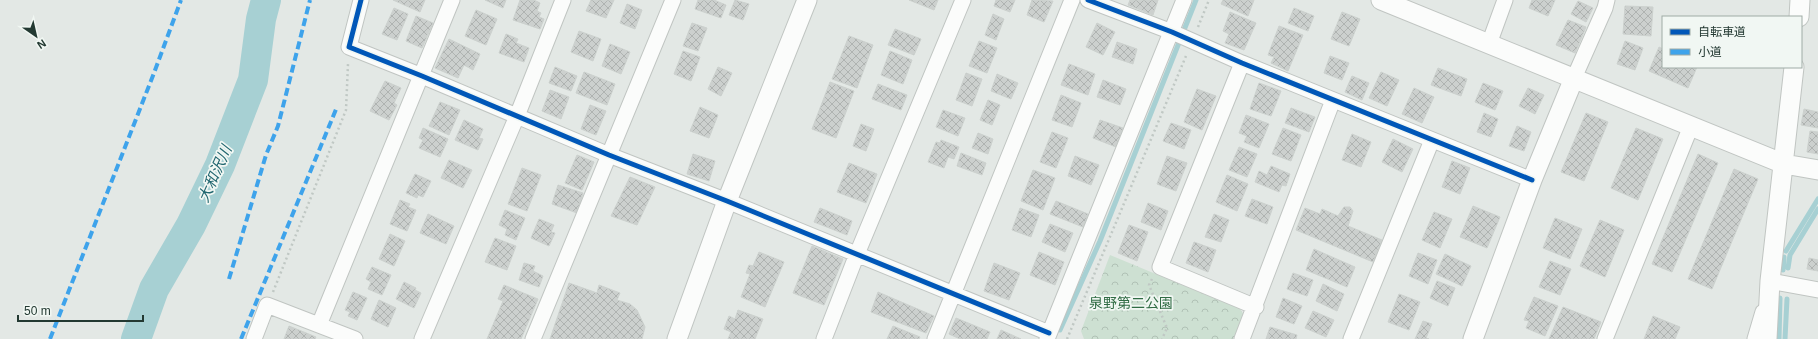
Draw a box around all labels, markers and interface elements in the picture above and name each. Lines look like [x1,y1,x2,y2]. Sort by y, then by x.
north arrow [16,16,56,56]
legend [1662,16,1802,68]
text: 自転車道 [1698,25,1746,39]
text: N [35,37,48,52]
text: 小道 [1698,45,1722,59]
water label: 大和沢川 [195,141,235,205]
park label: 泉野第二公園 [1089,295,1173,311]
scale bar [18,297,143,323]
text: 50 m [24,304,51,318]

